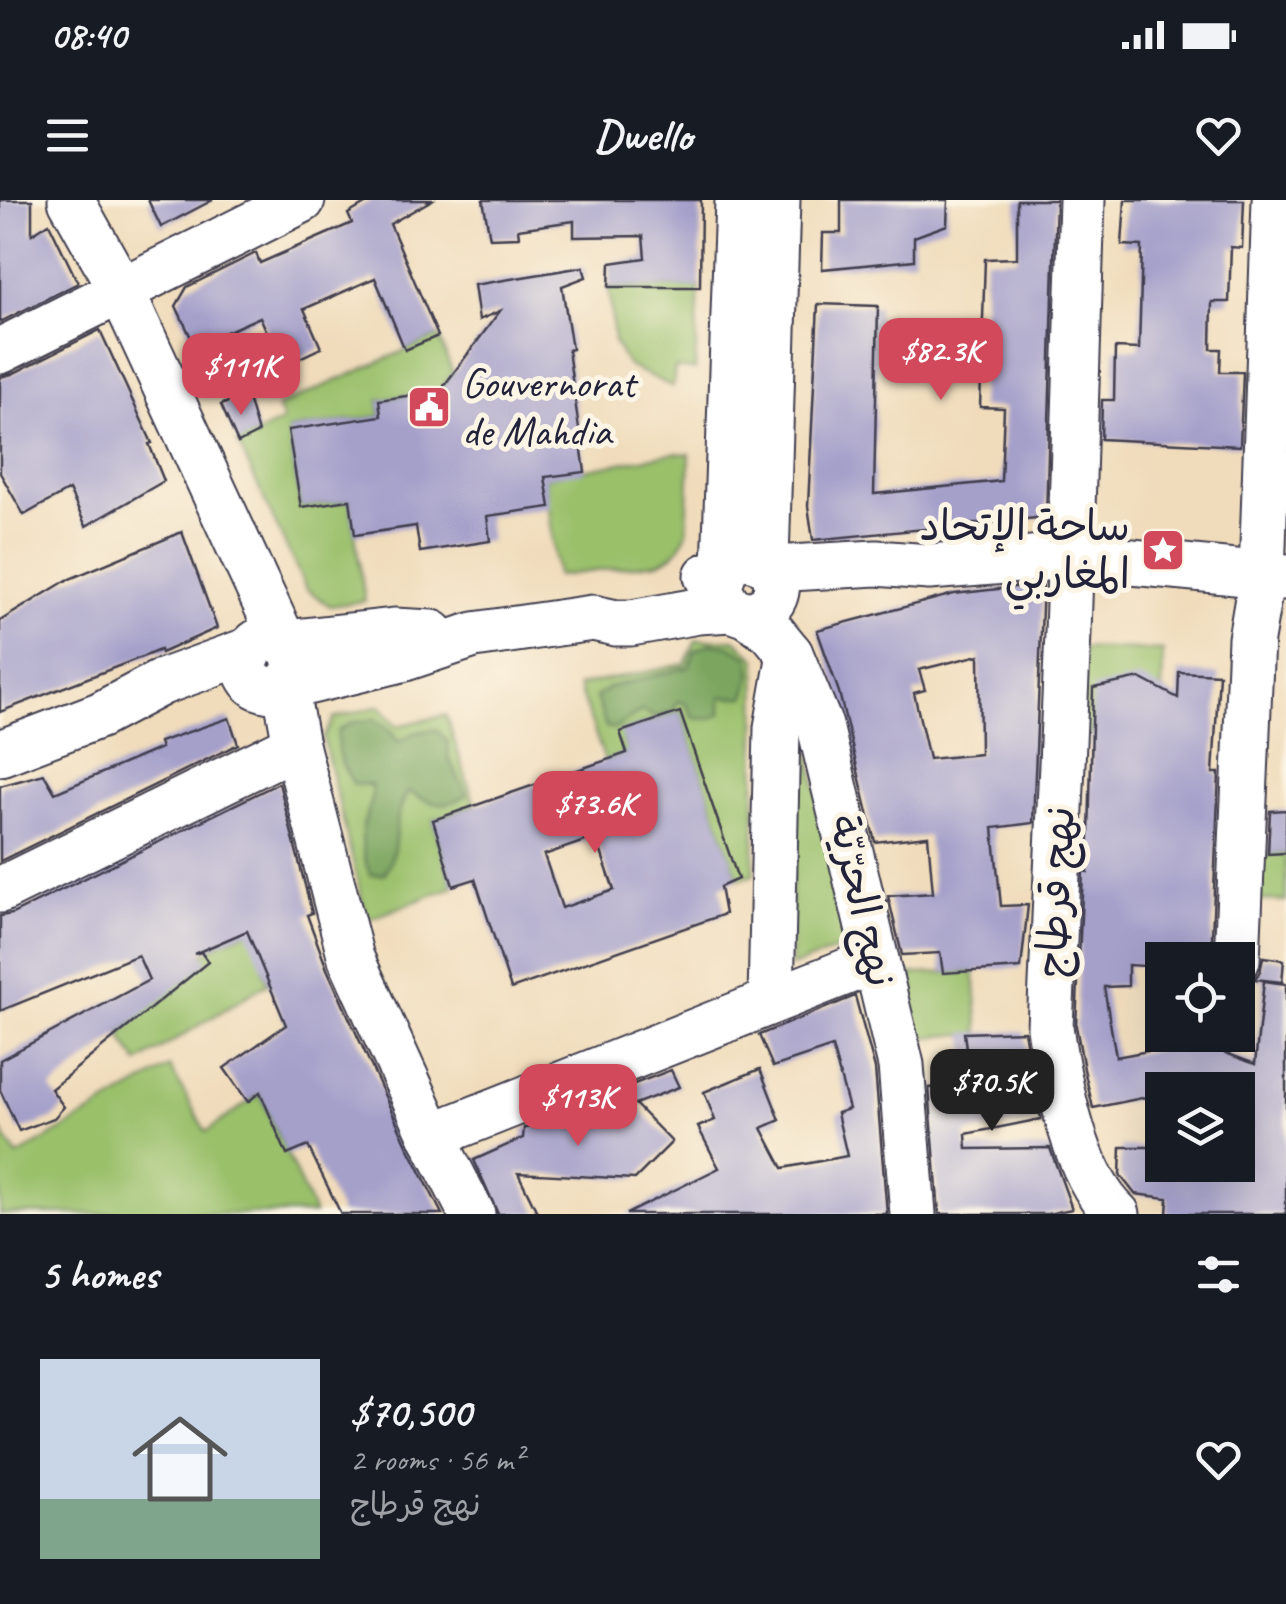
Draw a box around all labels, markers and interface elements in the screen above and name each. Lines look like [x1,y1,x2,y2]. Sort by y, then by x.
text: 08:40 [50,12,126,59]
text: Dwello [594,107,692,164]
icon: menu [40,108,95,163]
icon: heart [1191,108,1246,163]
pin: $82.3K [860,318,1022,403]
text: $82.3K [901,330,981,371]
pin: $111K [171,333,311,418]
text: $111K [204,345,278,386]
place label: Gouvernorat de Mahdia [462,357,639,458]
public building icon: Gouvernorat de Mahdia [406,384,452,430]
place label: ساحة الإتحاد المغاربي [920,500,1130,610]
place icon: ساحة الإتحاد المغاربي [1140,527,1186,573]
pin: $73.6K [514,771,676,856]
text: $73.6K [555,783,635,824]
street label: نهج قرطاج [1025,805,1088,979]
street label: نهج الحرّيّة [816,810,908,992]
map controls [1145,942,1255,1182]
button: locate [1145,942,1255,1052]
pin: $70.5K [911,1049,1073,1134]
text: $70.5K [952,1061,1032,1102]
pin: $113K [508,1064,648,1149]
button: layers [1145,1072,1255,1182]
text: $113K [541,1076,615,1117]
icon: filters [1191,1247,1246,1302]
text: 5 homes [40,1248,158,1301]
text: $70,500 [350,1386,471,1439]
icon: home [120,1399,240,1519]
icon: heart [1191,1432,1246,1487]
text: 2 rooms · 56 m² [350,1439,523,1480]
text: نهج قرطاج [350,1484,481,1525]

